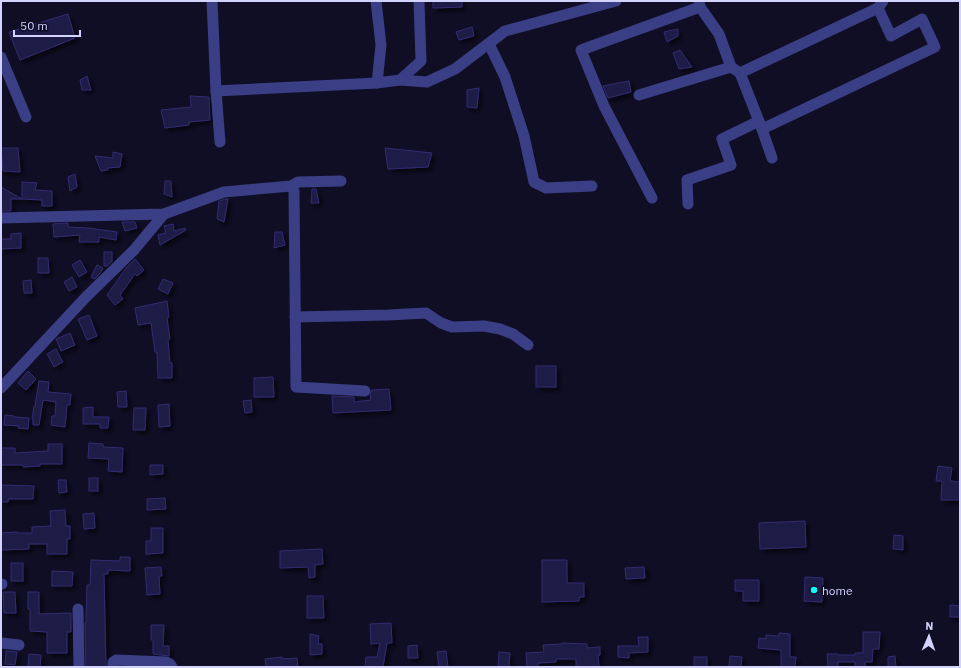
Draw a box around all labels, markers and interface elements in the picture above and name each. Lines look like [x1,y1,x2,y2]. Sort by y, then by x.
scale bar [14,12,80,38]
text: 50 m [20,18,48,33]
place label: home [822,583,853,598]
marker: home [809,585,819,595]
north arrow [909,616,949,656]
text: N [925,619,934,633]

